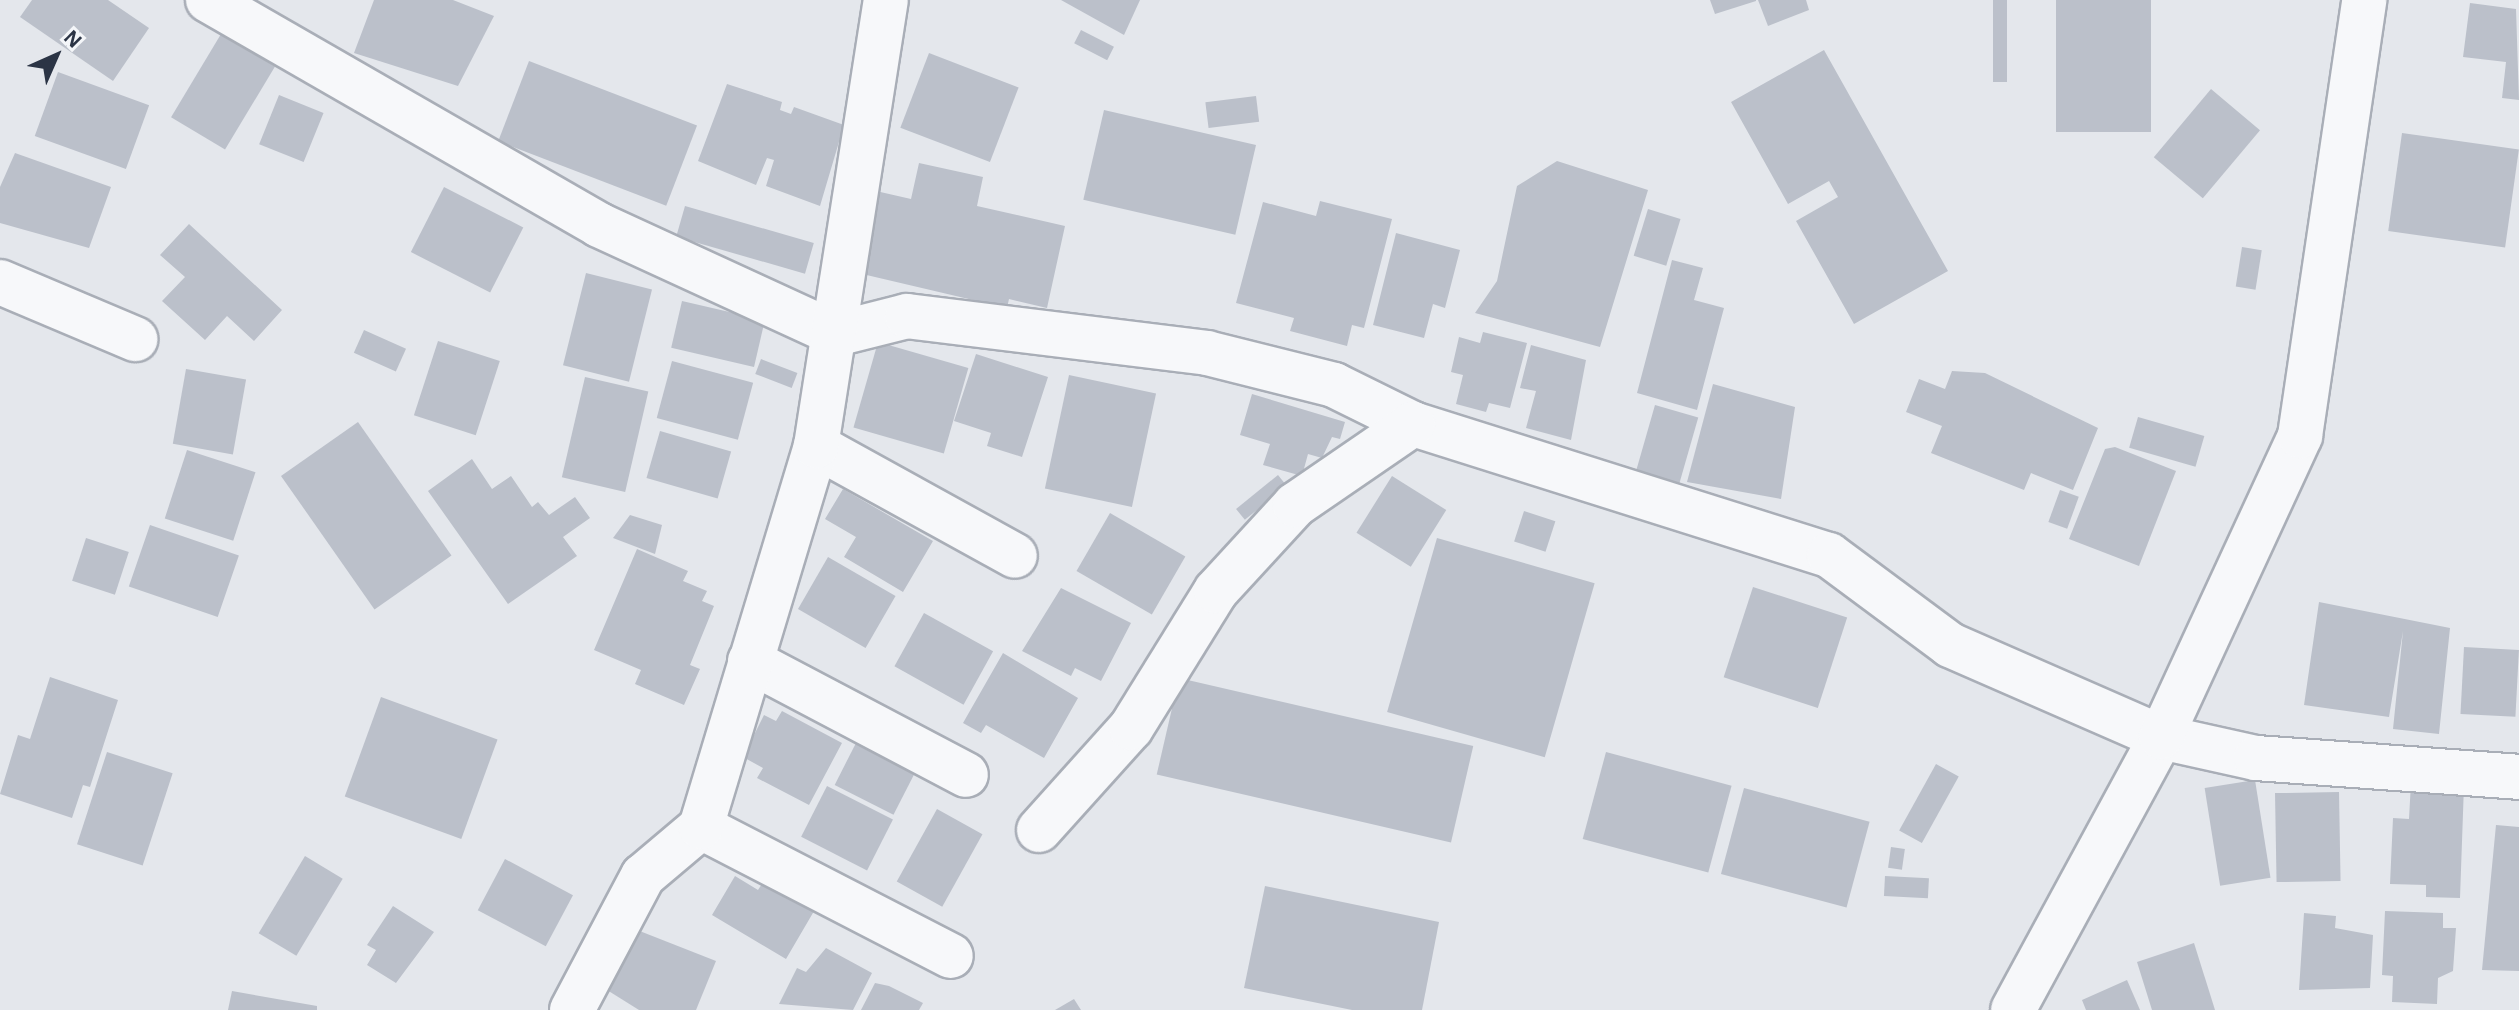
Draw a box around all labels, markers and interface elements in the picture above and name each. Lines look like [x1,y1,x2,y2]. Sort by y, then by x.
north arrow [16,16,96,96]
text: N [60,26,86,52]

